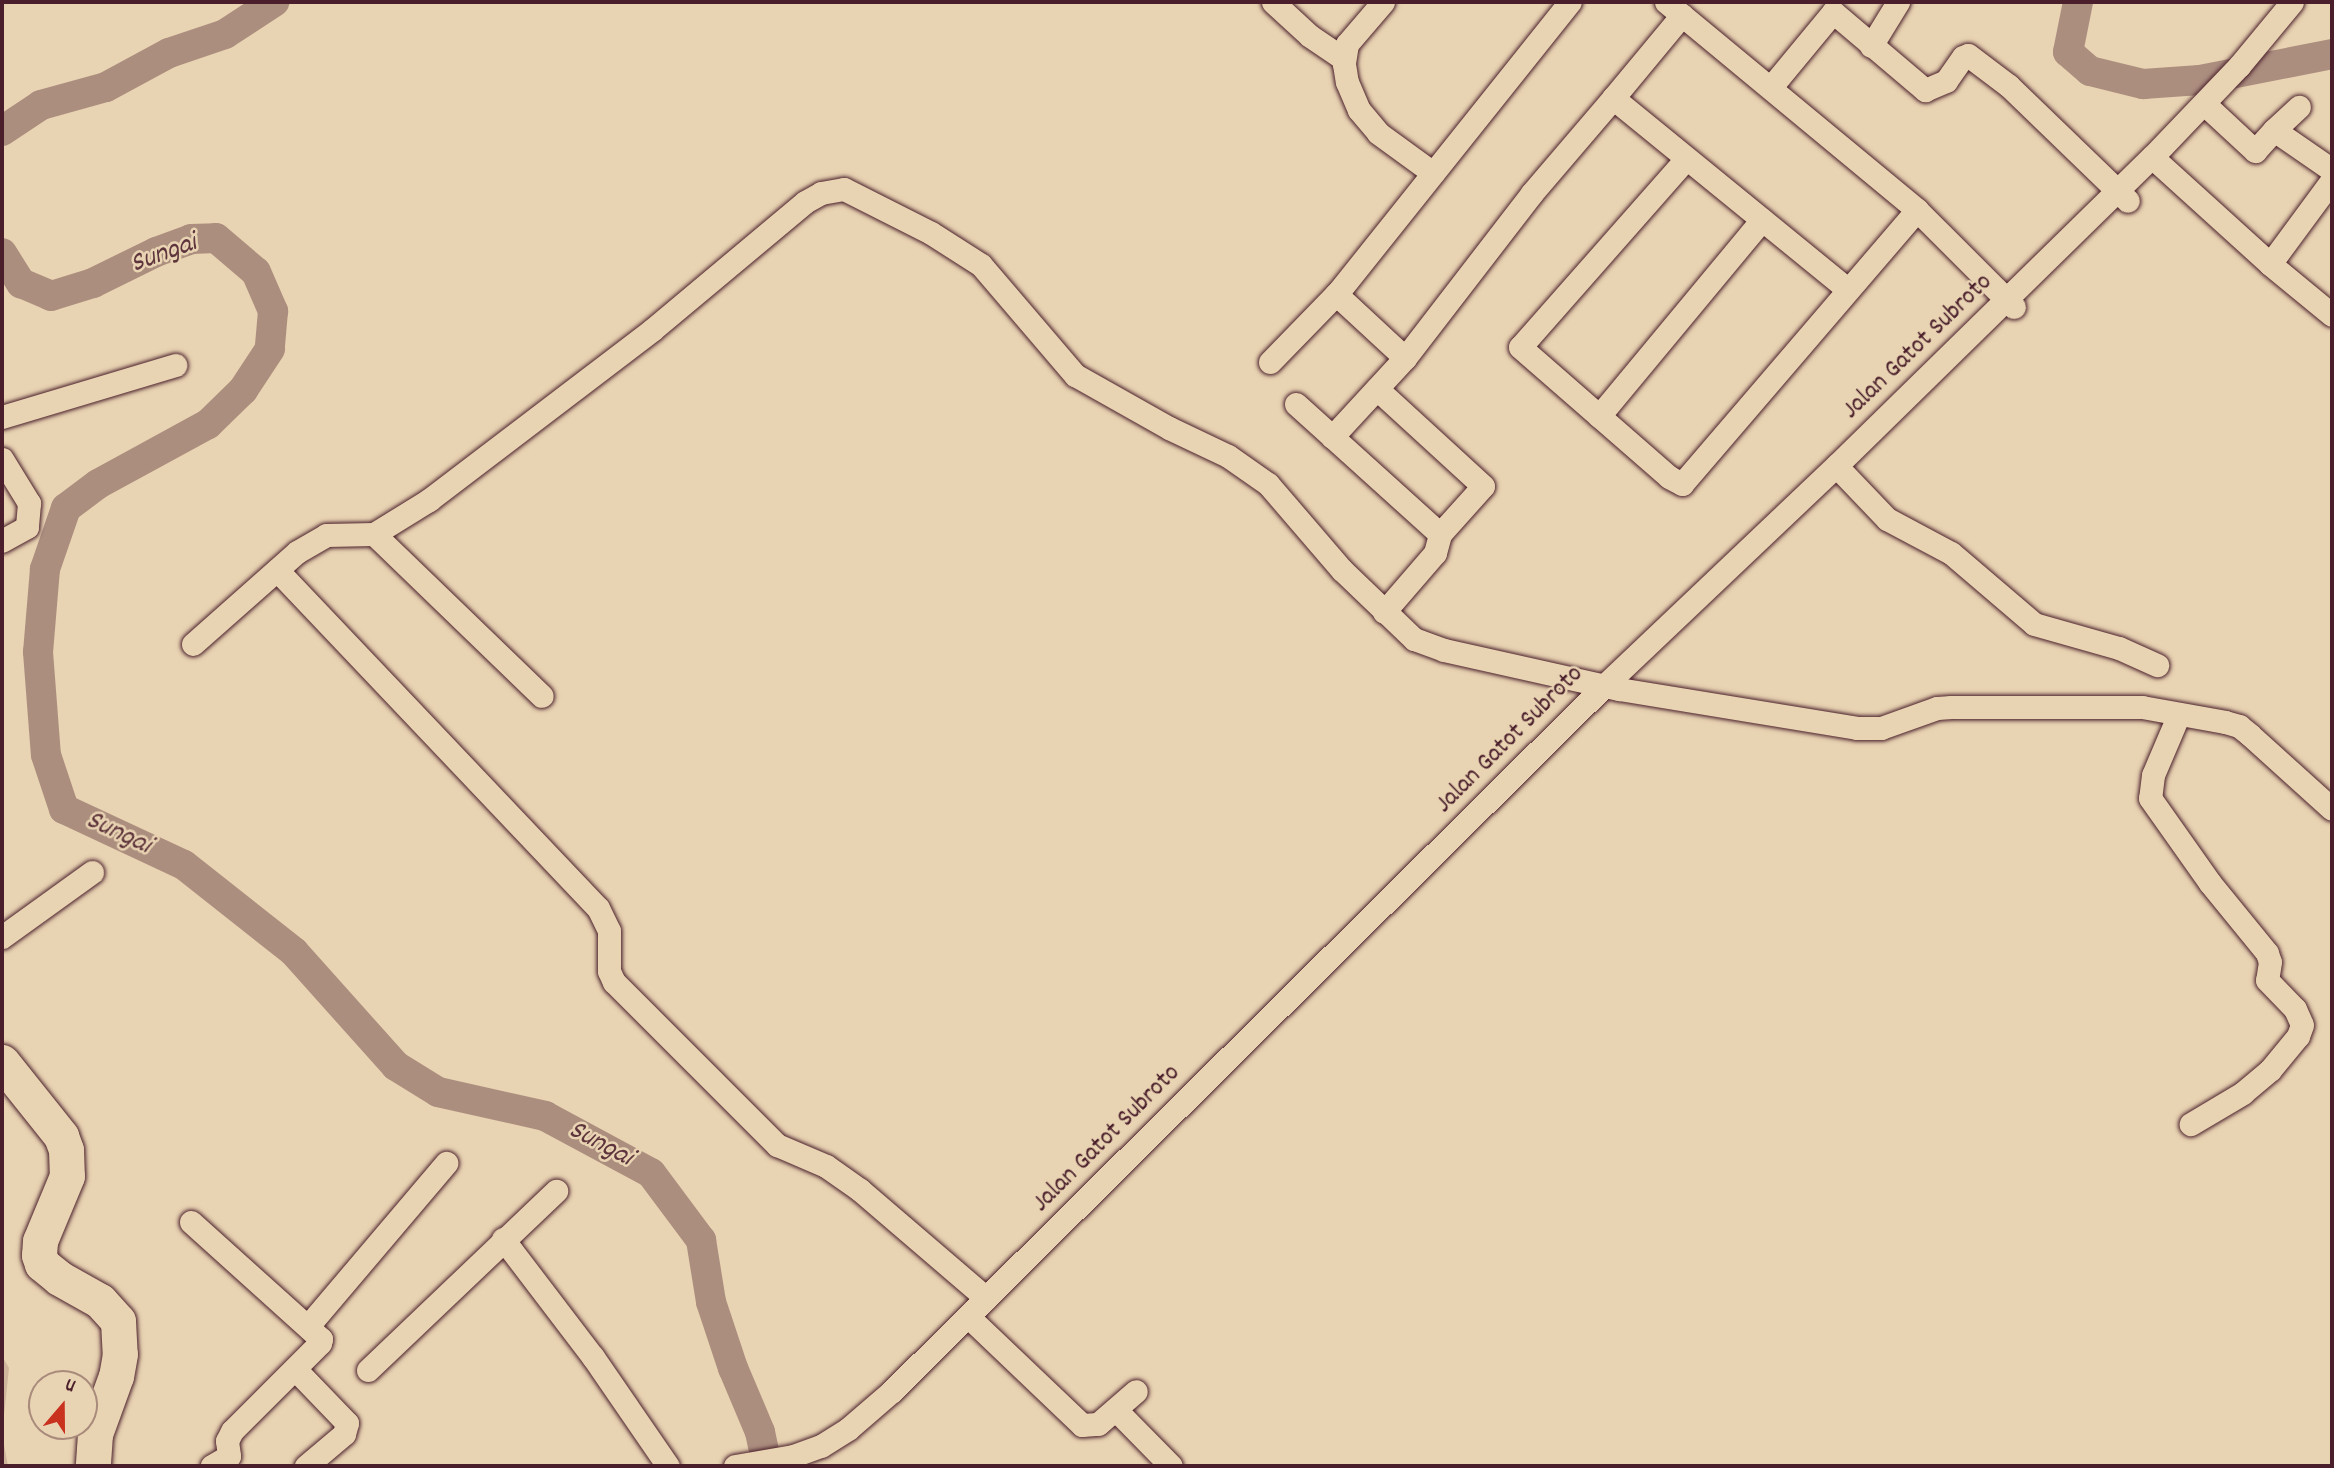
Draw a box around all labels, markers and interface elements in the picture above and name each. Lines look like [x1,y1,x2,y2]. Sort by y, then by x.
water label: Sungai [126,228,202,282]
street label: Jalan Gatot Subroto [1837,268,1999,426]
street label: Jalan Gatot Subroto [1430,660,1590,820]
water label: Sungai [80,804,156,864]
street label: Jalan Gatot Subroto [1027,1059,1187,1219]
water label: Sungai [562,1114,638,1176]
north arrow [28,1370,98,1440]
text: U [61,1372,79,1401]

